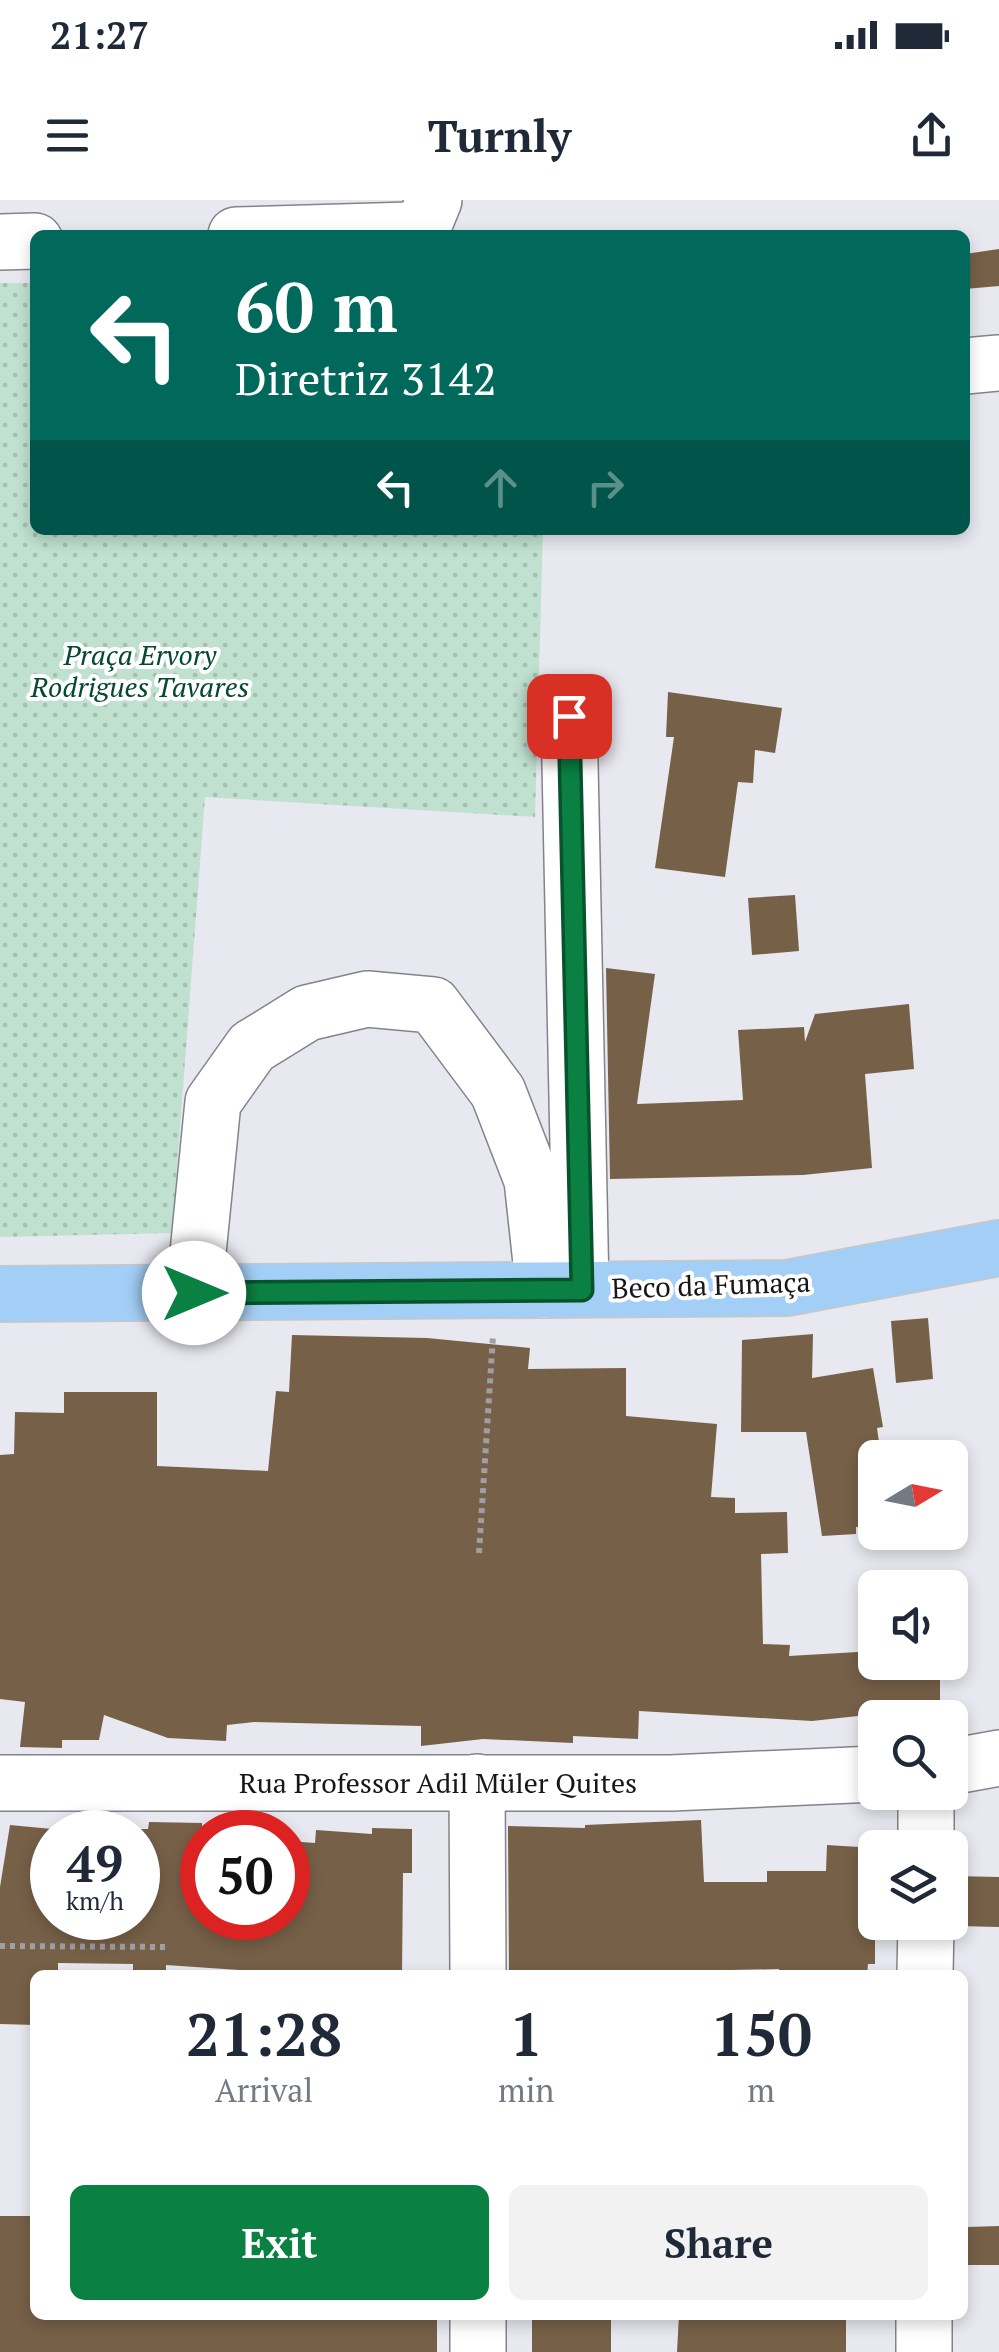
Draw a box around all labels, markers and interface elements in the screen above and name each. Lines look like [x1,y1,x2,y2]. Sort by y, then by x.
text: 21:27 [50,10,149,60]
text: Turnly [428,105,571,165]
icon: menu [40,108,95,163]
icon: share [904,108,959,163]
text: 60 m [235,259,398,352]
icon: left [70,270,200,400]
text: Diretriz 3142 [235,348,497,408]
icon: left [368,460,423,515]
icon: ahead [473,460,528,515]
icon: right [578,460,633,515]
park label: Praça Ervory Rodrigues Tavares [30,636,249,705]
pin [527,674,612,759]
icon: arrive [542,689,597,744]
position arrow [142,1241,246,1345]
street label: Beco da Fumaça [611,1263,811,1306]
north arrow [858,1440,968,1550]
map controls [858,1440,968,1940]
button: sound [858,1570,968,1680]
button: search [858,1700,968,1810]
street label: Rua Professor Adil Müler Quites [239,1764,637,1801]
speed limit sign: 50 [180,1810,310,1940]
text: 49 [67,1830,123,1896]
button: layers [858,1830,968,1940]
text: km/h [66,1884,124,1917]
text: 21:28 [186,1994,342,2073]
text: 1 [509,1994,543,2073]
text: 150 [710,1994,812,2073]
text: Arrival [215,2069,313,2111]
text: min [498,2069,554,2111]
text: m [747,2069,775,2111]
button: Exit [70,2185,489,2300]
button: Share [509,2185,928,2300]

